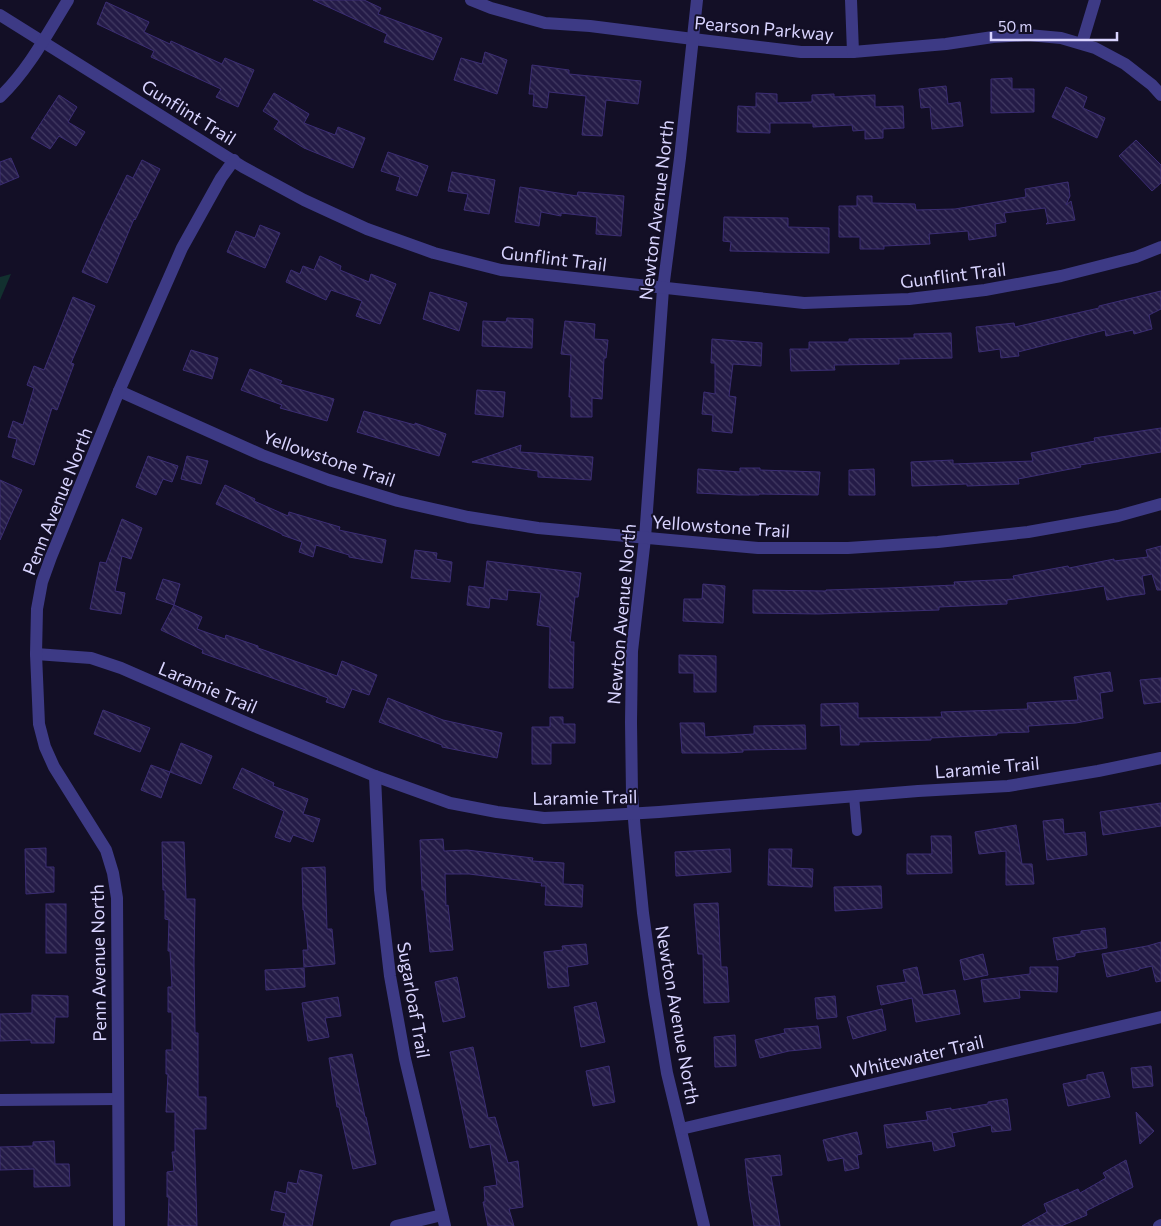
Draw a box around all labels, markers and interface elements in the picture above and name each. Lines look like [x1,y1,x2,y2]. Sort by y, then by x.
scale bar [991,10,1117,42]
street label: Pearson Parkway [693,11,835,45]
text: 50 m [998,17,1032,35]
street label: Gunflint Trail [138,74,240,150]
street label: Newton Avenue North [634,118,678,302]
street label: Gunflint Trail [500,241,608,275]
street label: Gunflint Trail [899,258,1007,292]
street label: Penn Avenue North [17,424,97,578]
street label: Yellowstone Trail [260,425,398,491]
street label: Yellowstone Trail [651,510,791,542]
street label: Newton Avenue North [602,523,640,705]
street label: Laramie Trail [155,656,261,718]
street label: Laramie Trail [934,751,1040,783]
street label: Laramie Trail [532,785,638,809]
street label: Penn Avenue North [86,884,110,1042]
street label: Newton Avenue North [651,924,705,1106]
street label: Sugarloaf Trail [393,940,435,1060]
street label: Whitewater Trail [848,1030,986,1082]

